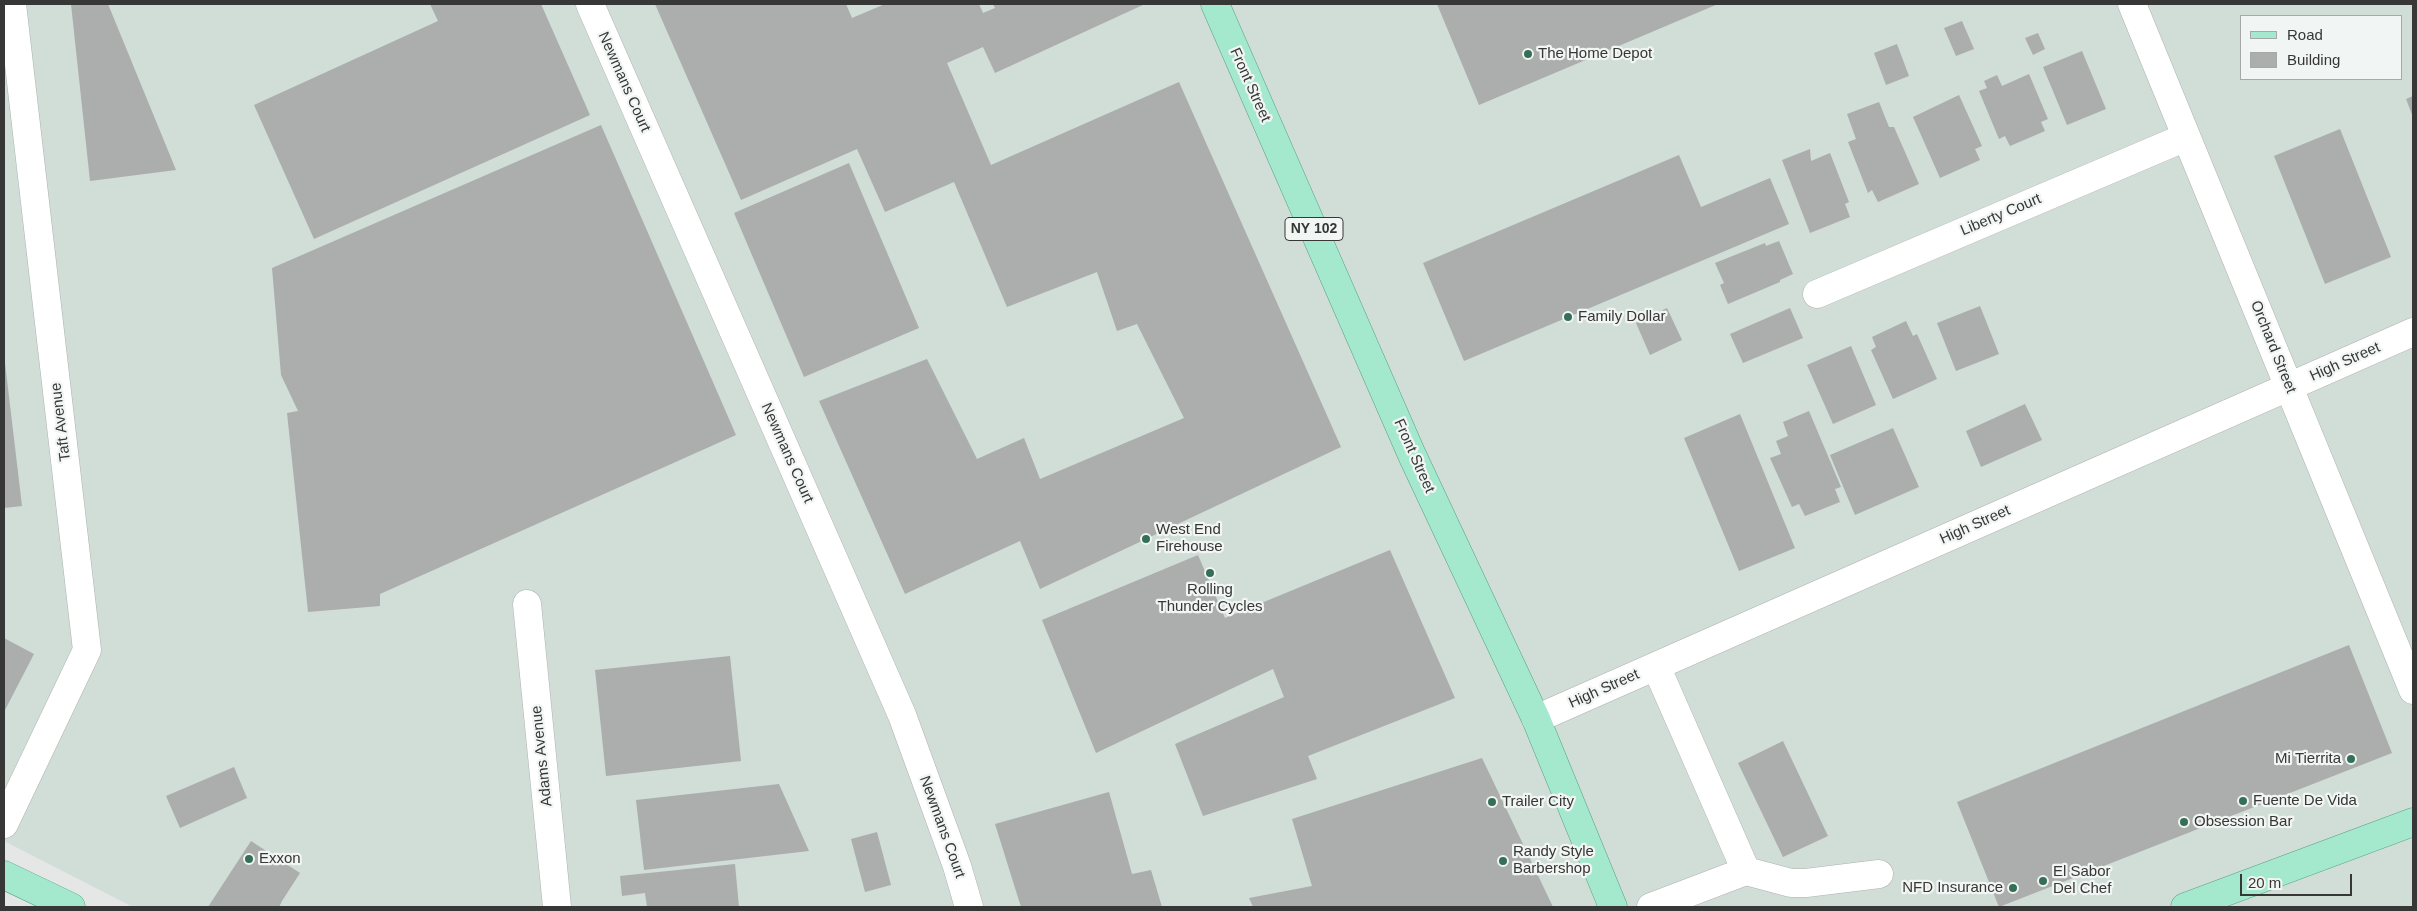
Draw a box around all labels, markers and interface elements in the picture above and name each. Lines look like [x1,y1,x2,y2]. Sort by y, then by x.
legend [2240,15,2402,80]
text: Road [2287,26,2323,43]
street label: Newmans Court [594,29,654,135]
street label: Front Street [1226,45,1274,125]
place label: The Home Depot [1538,45,1652,63]
marker: The Home Depot [1522,48,1534,60]
text: Building [2287,51,2340,68]
street label: Liberty Court [1958,190,2044,240]
road number: NY 102 [1285,218,1343,240]
street label: Orchard Street [2246,298,2300,396]
place label: Family Dollar [1578,308,1666,326]
marker: Family Dollar [1562,311,1574,323]
street label: High Street [2307,339,2383,385]
street label: Taft Avenue [47,382,75,462]
street label: Newmans Court [757,400,817,506]
street label: Front Street [1390,416,1438,496]
street label: High Street [1937,502,2013,548]
place label: West End Firehouse [1156,521,1223,556]
marker: West End Firehouse [1140,533,1152,545]
marker: Rolling Thunder Cycles [1204,567,1216,579]
place label: Rolling Thunder Cycles [1157,581,1263,616]
street label: High Street [1566,666,1642,712]
street label: Adams Avenue [528,705,556,807]
place label: Mi Tierrita [2275,750,2341,768]
marker: Mi Tierrita [2345,753,2357,765]
street label: Newmans Court [915,773,969,881]
place label: Fuente De Vida [2253,792,2357,810]
place label: Trailer City [1502,793,1574,811]
marker: Fuente De Vida [2237,795,2249,807]
marker: Trailer City [1486,796,1498,808]
place label: Obsession Bar [2194,813,2292,831]
marker: Obsession Bar [2178,816,2190,828]
place label: Randy Style Barbershop [1513,843,1594,878]
place label: Exxon [259,850,301,868]
marker: Exxon [243,853,255,865]
marker: Randy Style Barbershop [1497,855,1509,867]
place label: El Sabor Del Chef [2053,863,2111,898]
scale bar [2242,864,2354,896]
text: 20 m [2248,874,2281,891]
marker: El Sabor Del Chef [2037,875,2049,887]
place label: NFD Insurance [1902,879,2003,897]
marker: NFD Insurance [2007,882,2019,894]

